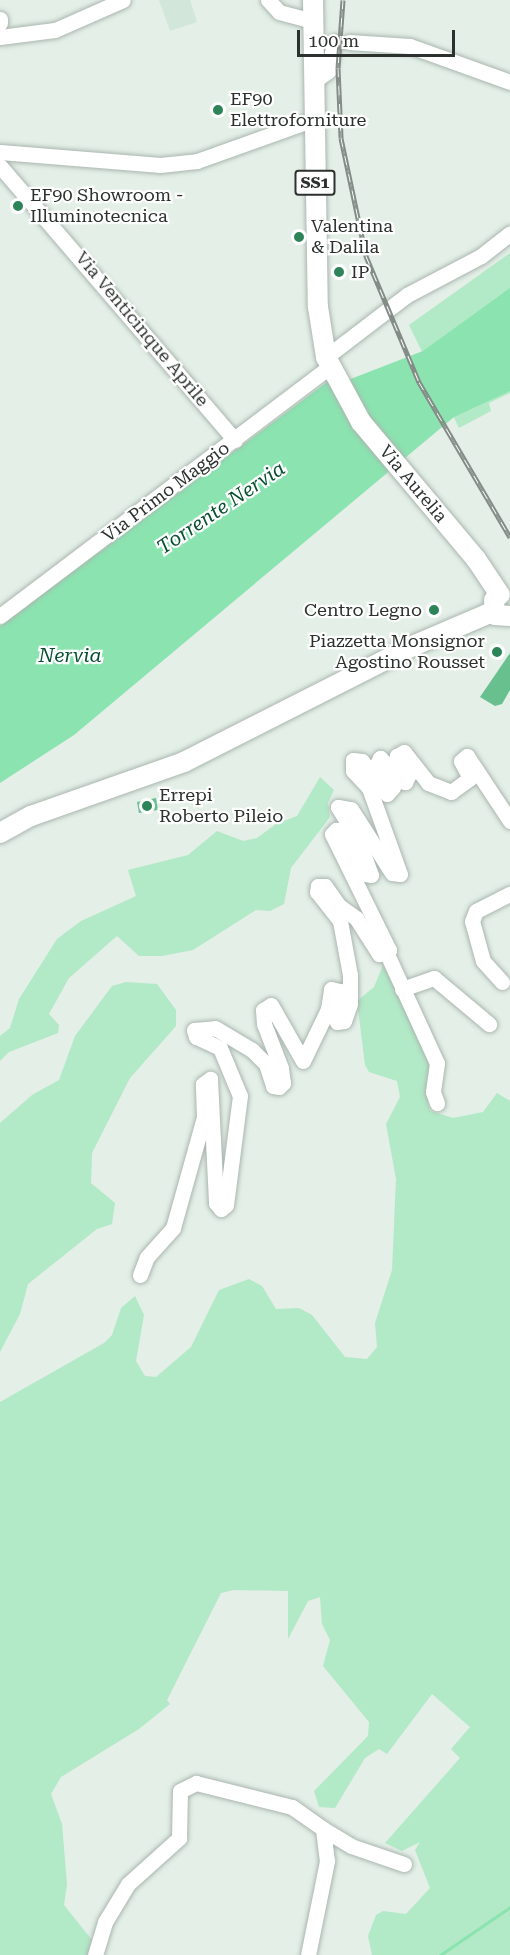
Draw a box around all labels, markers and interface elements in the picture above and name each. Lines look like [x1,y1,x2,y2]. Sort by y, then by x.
scale bar [300,18,458,56]
text: 100 m [308,30,359,51]
place label: EF90 Elettroforniture [230,89,366,132]
marker: EF90 Elettroforniture [211,103,225,117]
road number: SS1 [294,170,336,196]
place label: EF90 Showroom - Illuminotecnica [30,185,184,228]
marker: EF90 Showroom - Illuminotecnica [11,199,25,213]
place label: Valentina & Dalila [311,216,393,258]
marker: Valentina & Dalila [292,230,306,244]
street label: Via Venticinque Aprile [71,247,213,411]
place label: IP [351,261,369,283]
marker: IP [332,265,346,279]
street label: Via Primo Maggio [98,437,234,547]
street label: Via Aurelia [374,441,452,527]
water label: Torrente Nervia [152,456,290,560]
place label: Centro Legno [304,599,422,621]
marker: Centro Legno [427,603,441,617]
place label: Piazzetta Monsignor Agostino Rousset [309,631,485,674]
water label: Nervia [38,643,102,667]
marker: Piazzetta Monsignor Agostino Rousset [490,645,504,659]
place label: Errepi Roberto Pileio [159,785,283,828]
marker: Errepi Roberto Pileio [140,799,154,813]

